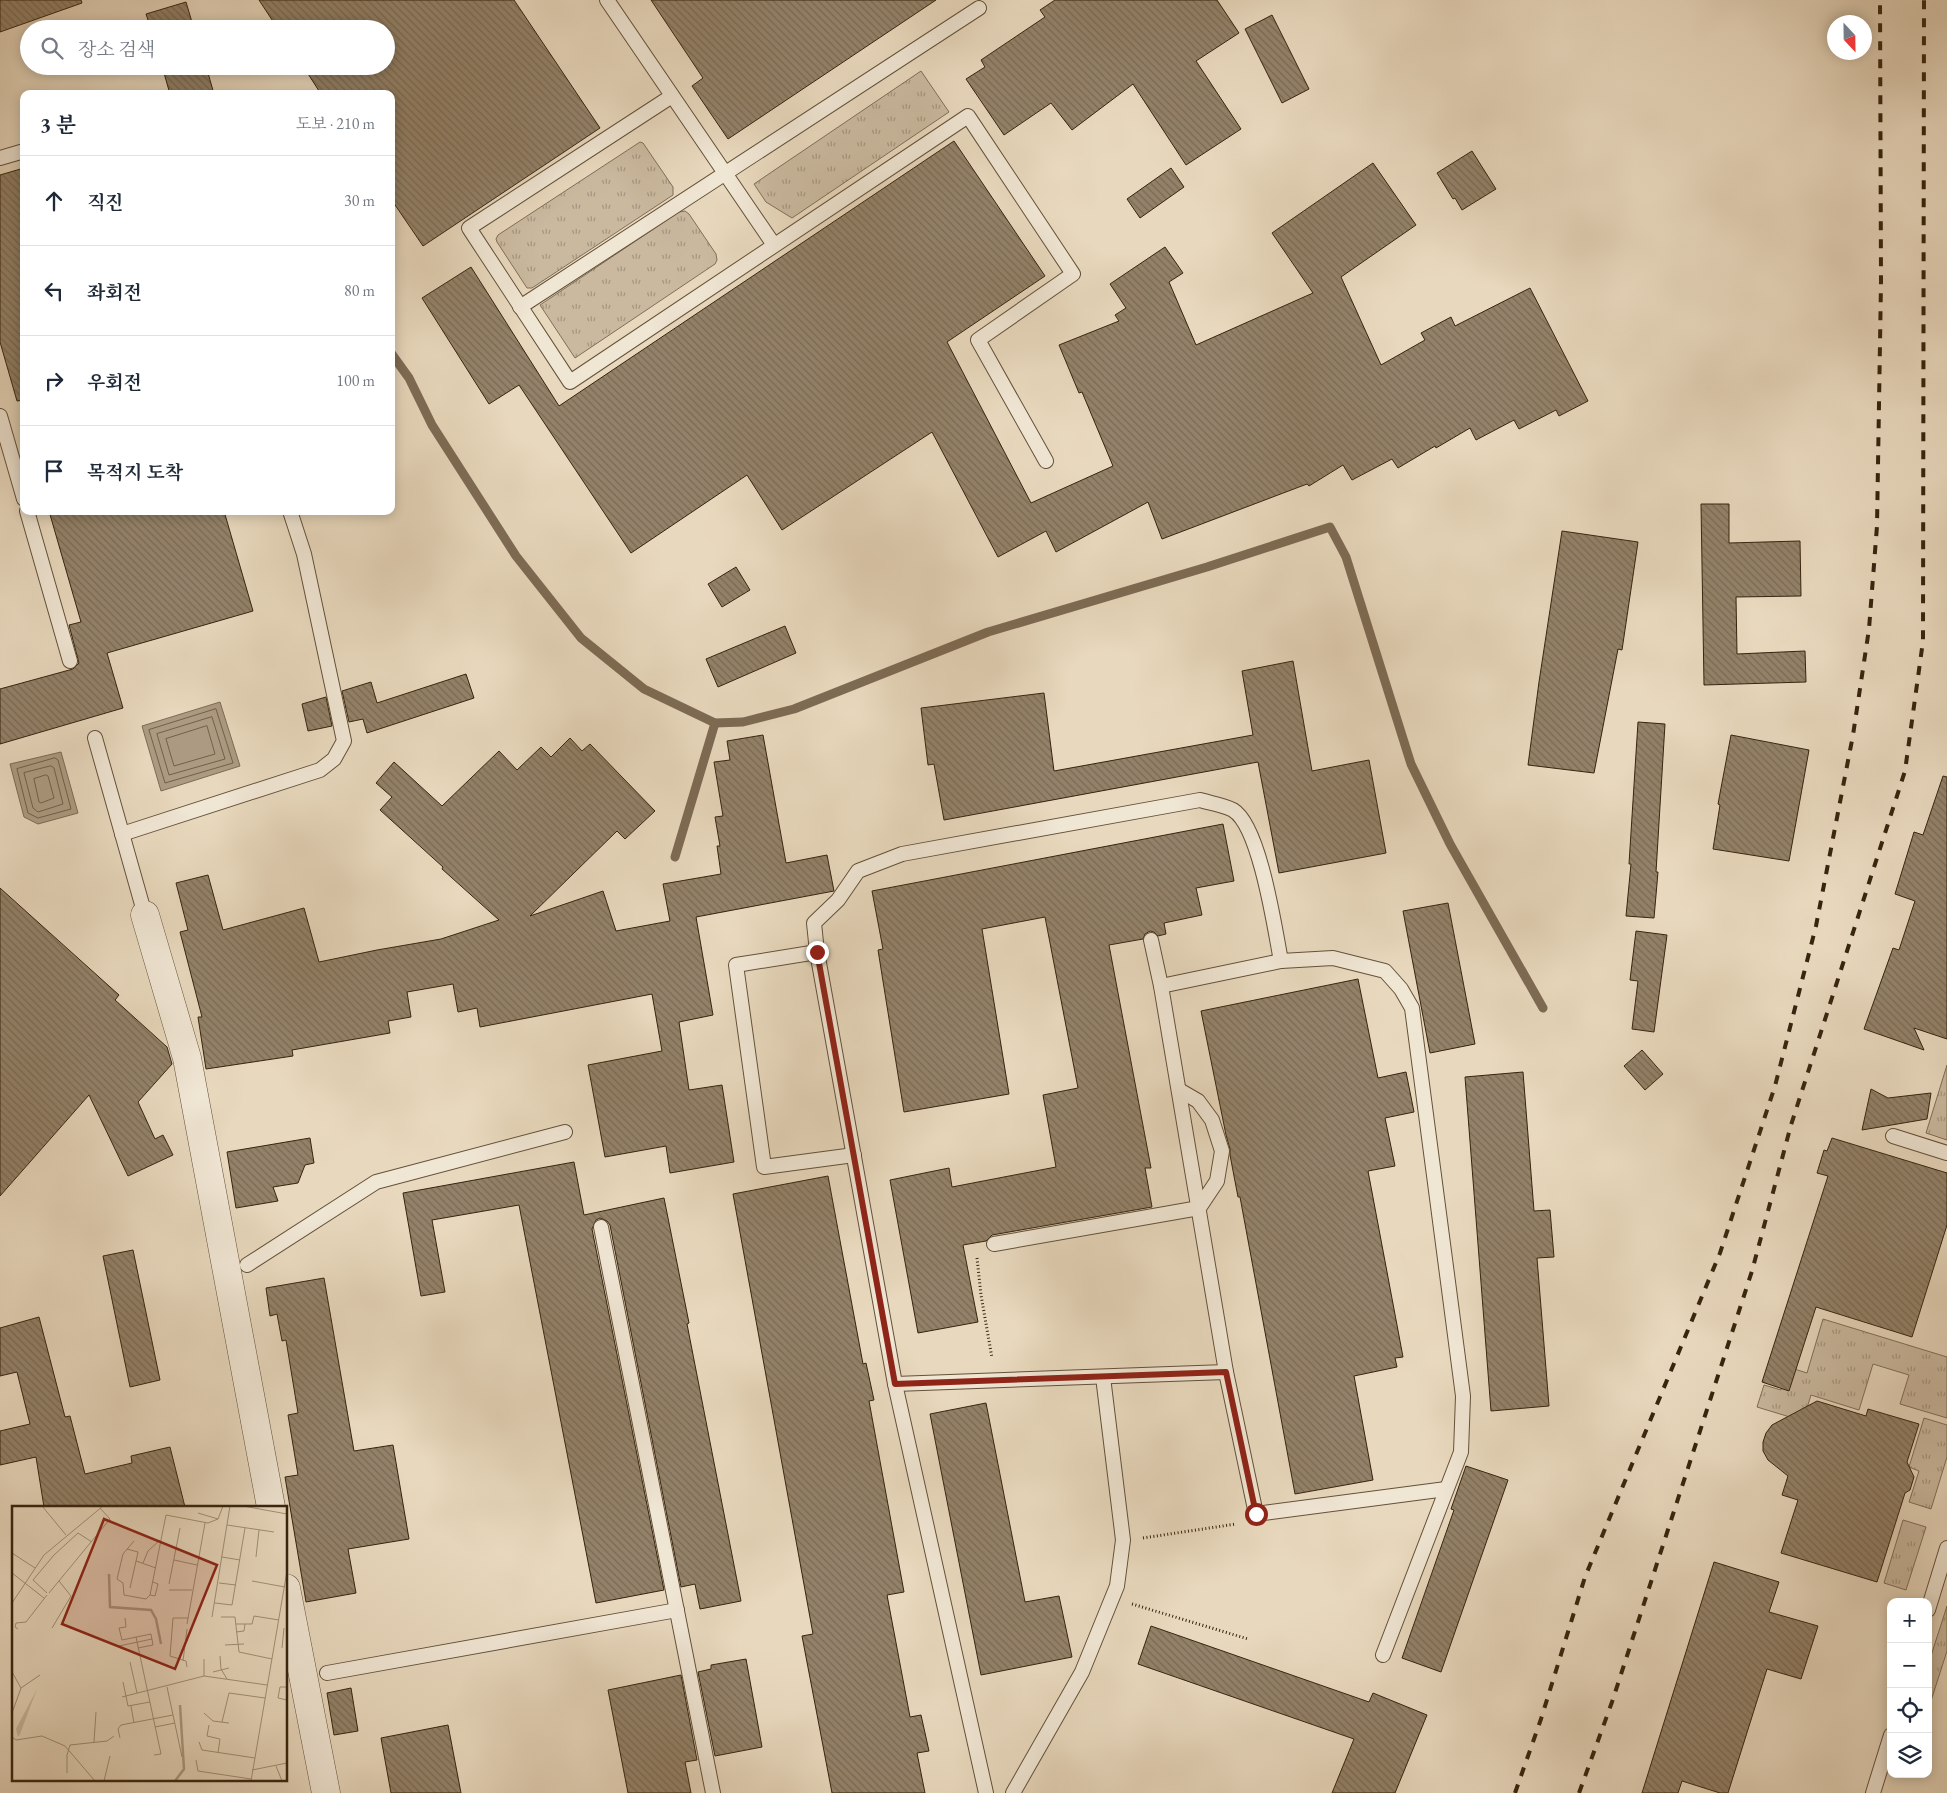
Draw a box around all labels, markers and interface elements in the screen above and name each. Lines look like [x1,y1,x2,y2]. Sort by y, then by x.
north arrow [1827,15,1872,60]
search box [20,20,395,75]
icon: search [38,34,66,62]
text: 장소 검색 [78,37,155,62]
text: 3 분 [40,111,76,138]
text: 도보 · 210 m [296,113,375,134]
icon: ahead [40,187,68,215]
text: 직진 [87,190,124,215]
text: 30 m [344,190,375,211]
icon: left [40,277,68,305]
text: 좌회전 [87,280,142,305]
text: 80 m [344,280,375,301]
icon: right [40,367,68,395]
text: 우회전 [87,370,142,395]
text: 100 m [336,370,375,391]
icon: arrive [40,457,68,485]
text: 목적지 도착 [87,460,183,485]
route end [806,941,829,964]
route start [1245,1503,1268,1526]
inset map [12,1506,288,1780]
map controls [1887,1598,1932,1778]
button: + [1887,1598,1932,1643]
button: − [1887,1643,1932,1688]
button: locate [1887,1688,1932,1733]
button: layers [1887,1733,1932,1778]

